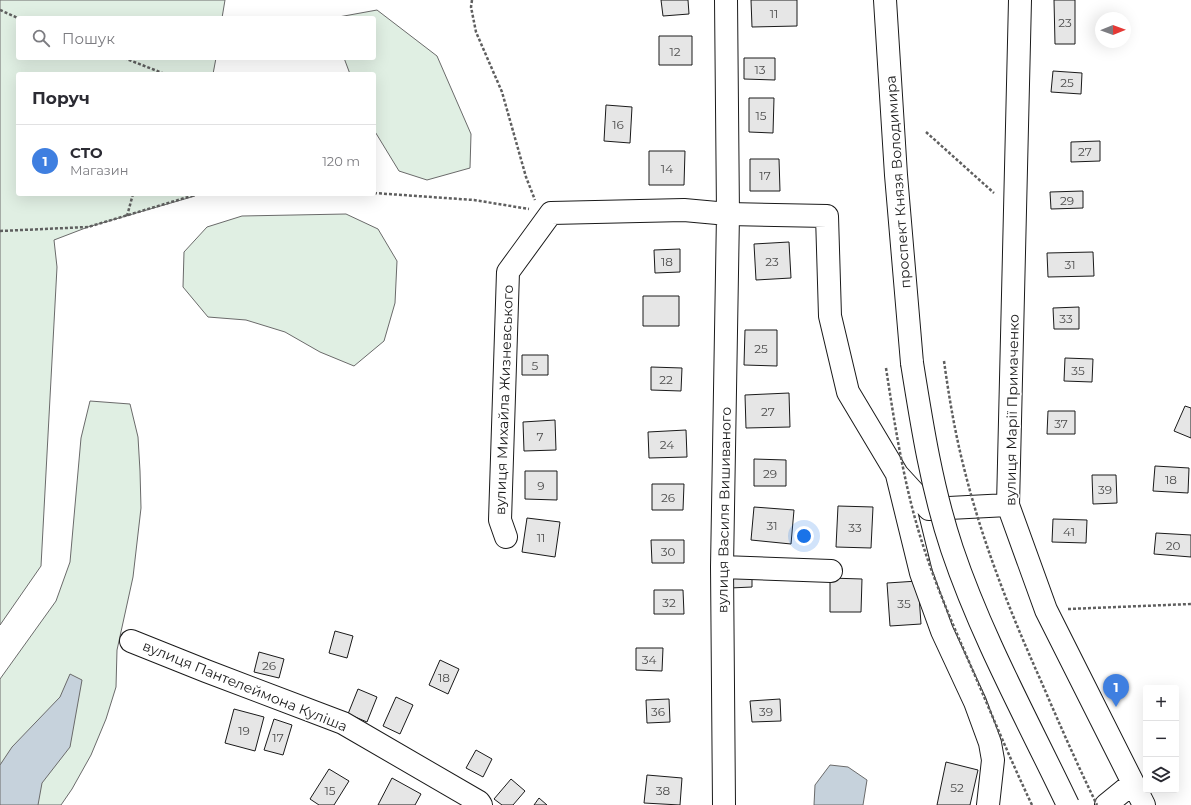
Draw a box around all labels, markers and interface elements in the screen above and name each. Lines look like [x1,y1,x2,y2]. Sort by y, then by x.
house number: 11 [770,6,778,21]
north arrow [1095,12,1131,48]
house number: 23 [1058,15,1072,30]
search box [16,16,376,60]
icon: search [30,27,52,49]
text: Пошук [62,29,115,48]
house number: 12 [669,44,681,59]
house number: 13 [754,62,766,77]
street label: проспект Князя Володимира [882,75,914,289]
house number: 25 [1060,75,1074,90]
text: Поруч [32,88,90,108]
house number: 15 [755,108,767,123]
house number: 16 [612,117,624,132]
text: СТО [70,143,103,162]
house number: 27 [1078,144,1092,159]
text: 1 [42,153,48,169]
text: 120 m [322,153,360,169]
house number: 14 [661,161,673,176]
text: Магазин [70,162,129,178]
house number: 17 [759,168,771,183]
house number: 29 [1060,193,1074,208]
house number: 18 [661,254,673,269]
house number: 23 [765,254,779,269]
house number: 31 [1064,257,1076,272]
street label: вулиця Михайла Жизневського [491,284,517,516]
house number: 33 [1059,311,1073,326]
street label: вулиця Марії Примаченко [1001,314,1023,506]
house number: 25 [754,341,768,356]
house number: 5 [532,358,539,373]
house number: 35 [1071,363,1085,378]
house number: 22 [659,372,673,387]
house number: 27 [761,404,775,419]
street label: вулиця Василя Вишиваного [713,407,735,613]
house number: 37 [1054,416,1068,431]
house number: 7 [536,429,544,444]
house number: 24 [660,437,674,452]
house number: 29 [763,466,777,481]
house number: 18 [1165,472,1177,487]
house number: 9 [537,478,545,493]
house number: 39 [1098,482,1112,497]
house number: 26 [661,490,675,505]
house number: 31 [766,518,778,533]
house number: 33 [848,520,862,535]
house number: 41 [1063,524,1075,539]
your location [794,526,814,546]
house number: 11 [537,530,545,545]
house number: 20 [1166,538,1180,553]
house number: 30 [661,544,675,559]
house number: 32 [662,595,676,610]
house number: 35 [897,596,911,611]
street label: вулиця Пантелеймона Куліша [140,637,350,735]
house number: 34 [642,652,656,667]
house number: 26 [262,658,276,673]
house number: 18 [438,670,450,685]
pin: 1 [1103,674,1129,707]
map controls [1143,685,1179,793]
button: + [1143,685,1179,721]
house number: 36 [651,704,665,719]
house number: 39 [759,704,773,719]
button: − [1143,721,1179,757]
house number: 19 [238,723,250,738]
house number: 17 [272,730,284,745]
button: layers [1143,757,1179,793]
house number: 52 [950,780,964,795]
house number: 15 [324,783,336,798]
house number: 38 [656,783,671,798]

